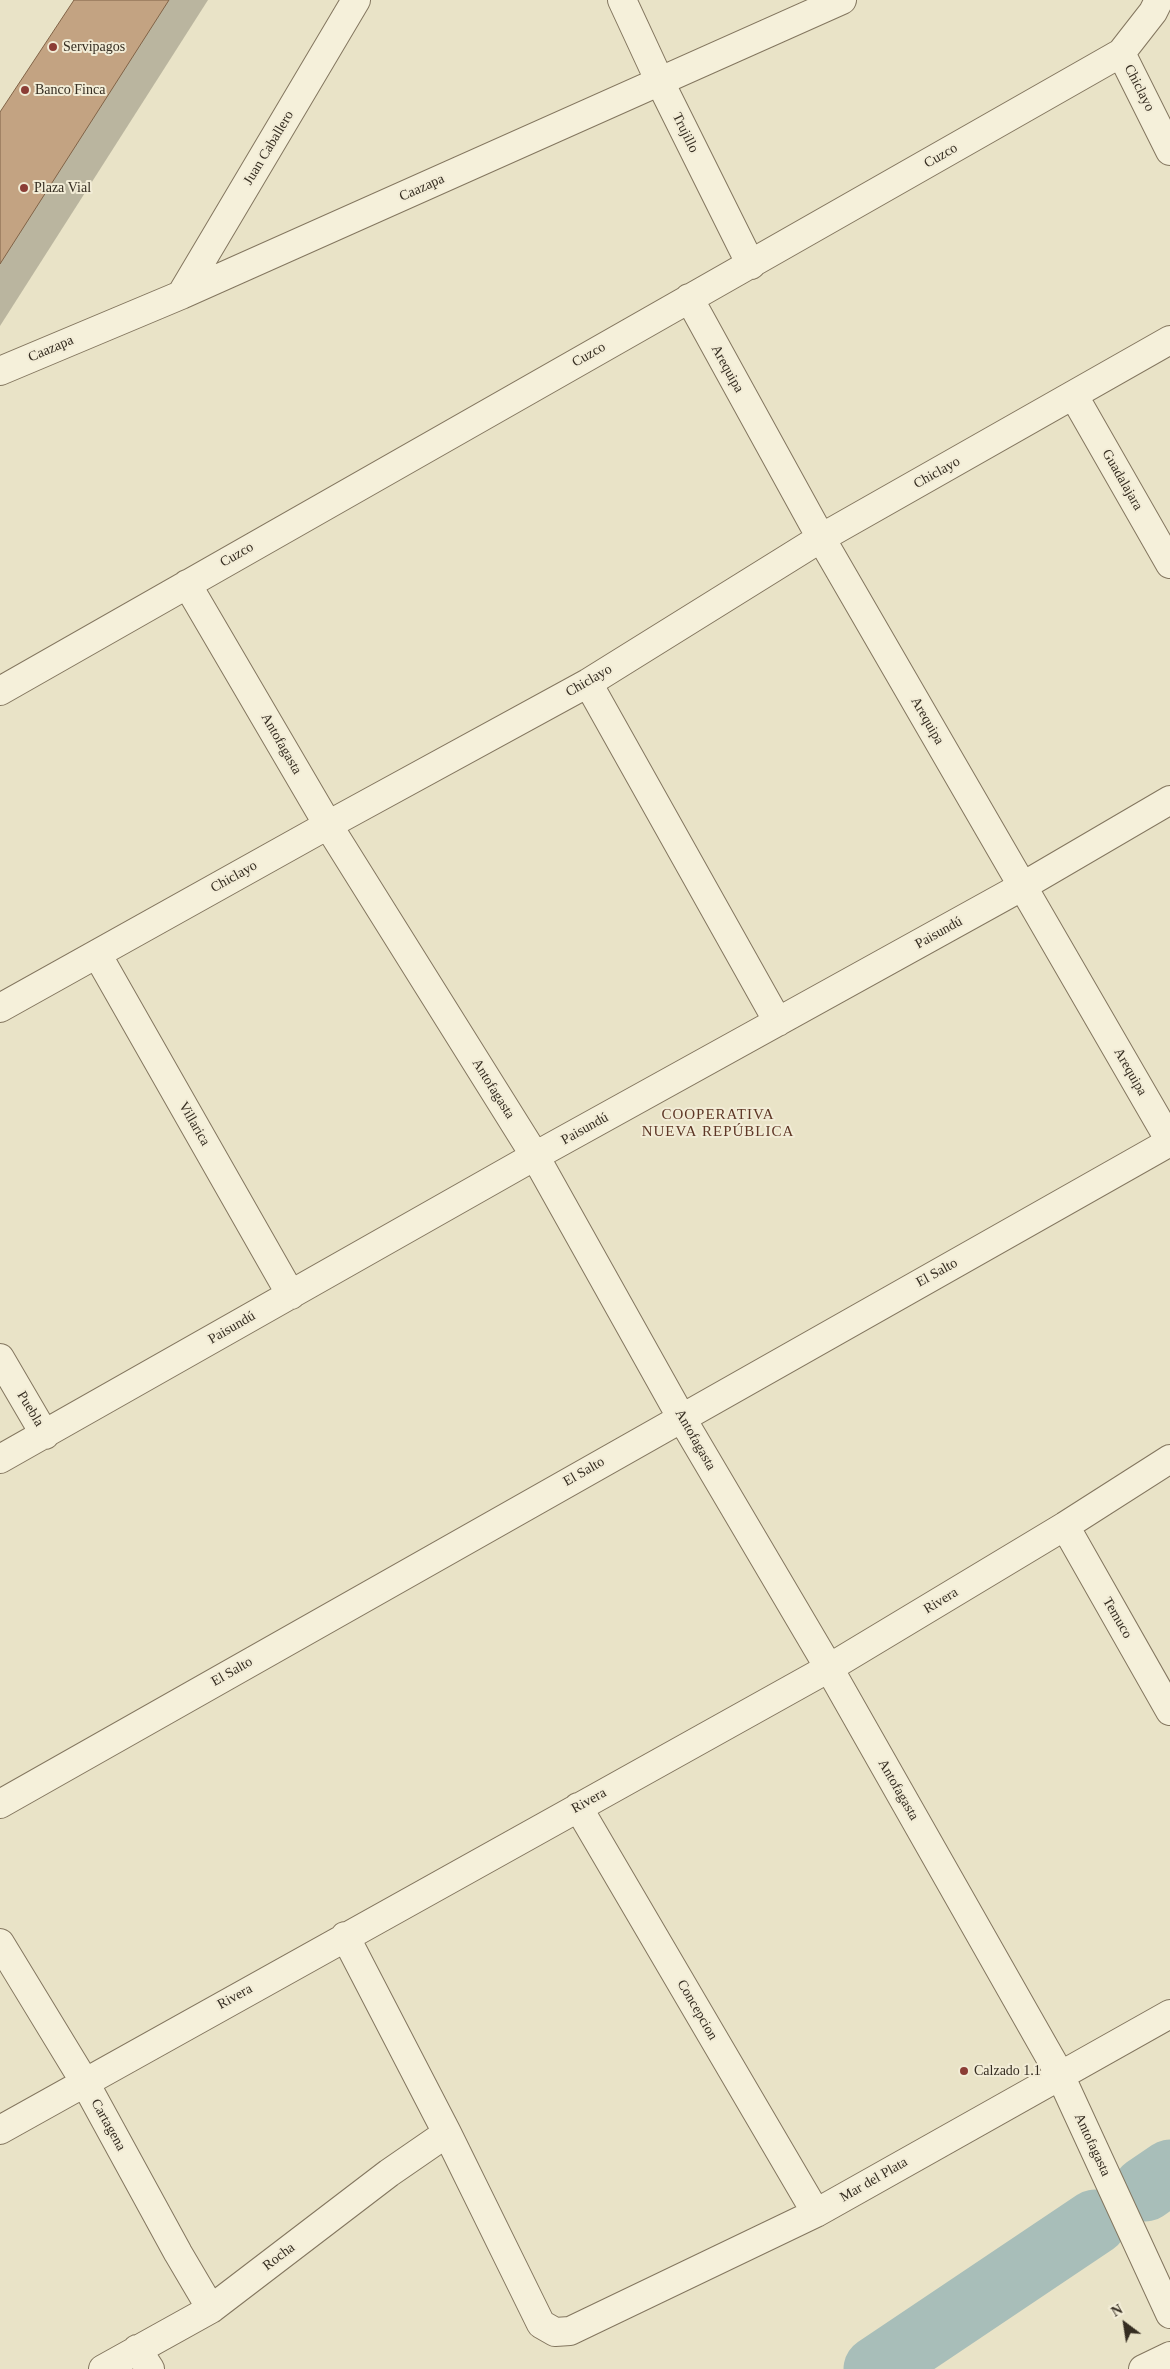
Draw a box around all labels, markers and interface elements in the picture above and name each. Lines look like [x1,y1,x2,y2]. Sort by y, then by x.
place label: Servipagos [63,39,125,55]
marker: Servipagos [47,41,59,53]
street label: Chiclayo [1120,62,1158,114]
place label: Banco Finca [35,82,105,98]
marker: Banco Finca [19,84,31,96]
street label: Juan Caballero [240,108,298,188]
street label: Trujillo [668,110,702,156]
street label: Cuzco [921,140,961,172]
street label: Caazapa [397,171,447,205]
place label: Plaza Vial [34,180,91,196]
marker: Plaza Vial [18,182,30,194]
street label: Caazapa [26,332,76,366]
street label: Cuzco [569,339,609,371]
street label: Arequipa [707,342,747,396]
street label: Guadalajara [1098,447,1146,513]
street label: Chiclayo [911,453,963,493]
street label: Cuzco [217,539,257,571]
street label: Chiclayo [563,661,615,701]
street label: Arequipa [907,694,947,748]
street label: Antofagasta [257,711,305,777]
street label: Chiclayo [208,857,260,897]
street label: Paisundú [912,913,966,953]
street label: Arequipa [1110,1045,1150,1099]
street label: Antofagasta [468,1056,518,1122]
street label: Villarica [175,1099,213,1149]
district label: COOPERATIVA NUEVA REPÚBLICA [640,1106,796,1141]
street label: Paisundú [558,1109,612,1149]
street label: El Salto [913,1255,961,1291]
street label: Paisundú [206,1308,258,1348]
street label: Puebla [13,1388,47,1430]
street label: Antofagasta [671,1407,719,1473]
street label: El Salto [560,1454,608,1490]
street label: Rivera [921,1584,961,1618]
street label: Temuco [1099,1594,1135,1642]
street label: El Salto [208,1654,256,1690]
street label: Antofagasta [874,1757,922,1823]
street label: Rivera [569,1785,609,1817]
street label: Concepcion [673,1977,721,2043]
street label: Rivera [215,1981,255,2013]
place label: Calzado 1.1 [974,2063,1041,2079]
marker: Calzado 1.1 [958,2065,970,2077]
street label: Cartagena [87,2096,129,2154]
street label: Antofagasta [1070,2111,1114,2179]
street label: Mar del Plata [837,2154,911,2206]
street label: Rocha [260,2240,298,2274]
north arrow [1100,2299,1150,2349]
text: N [1109,2302,1125,2320]

